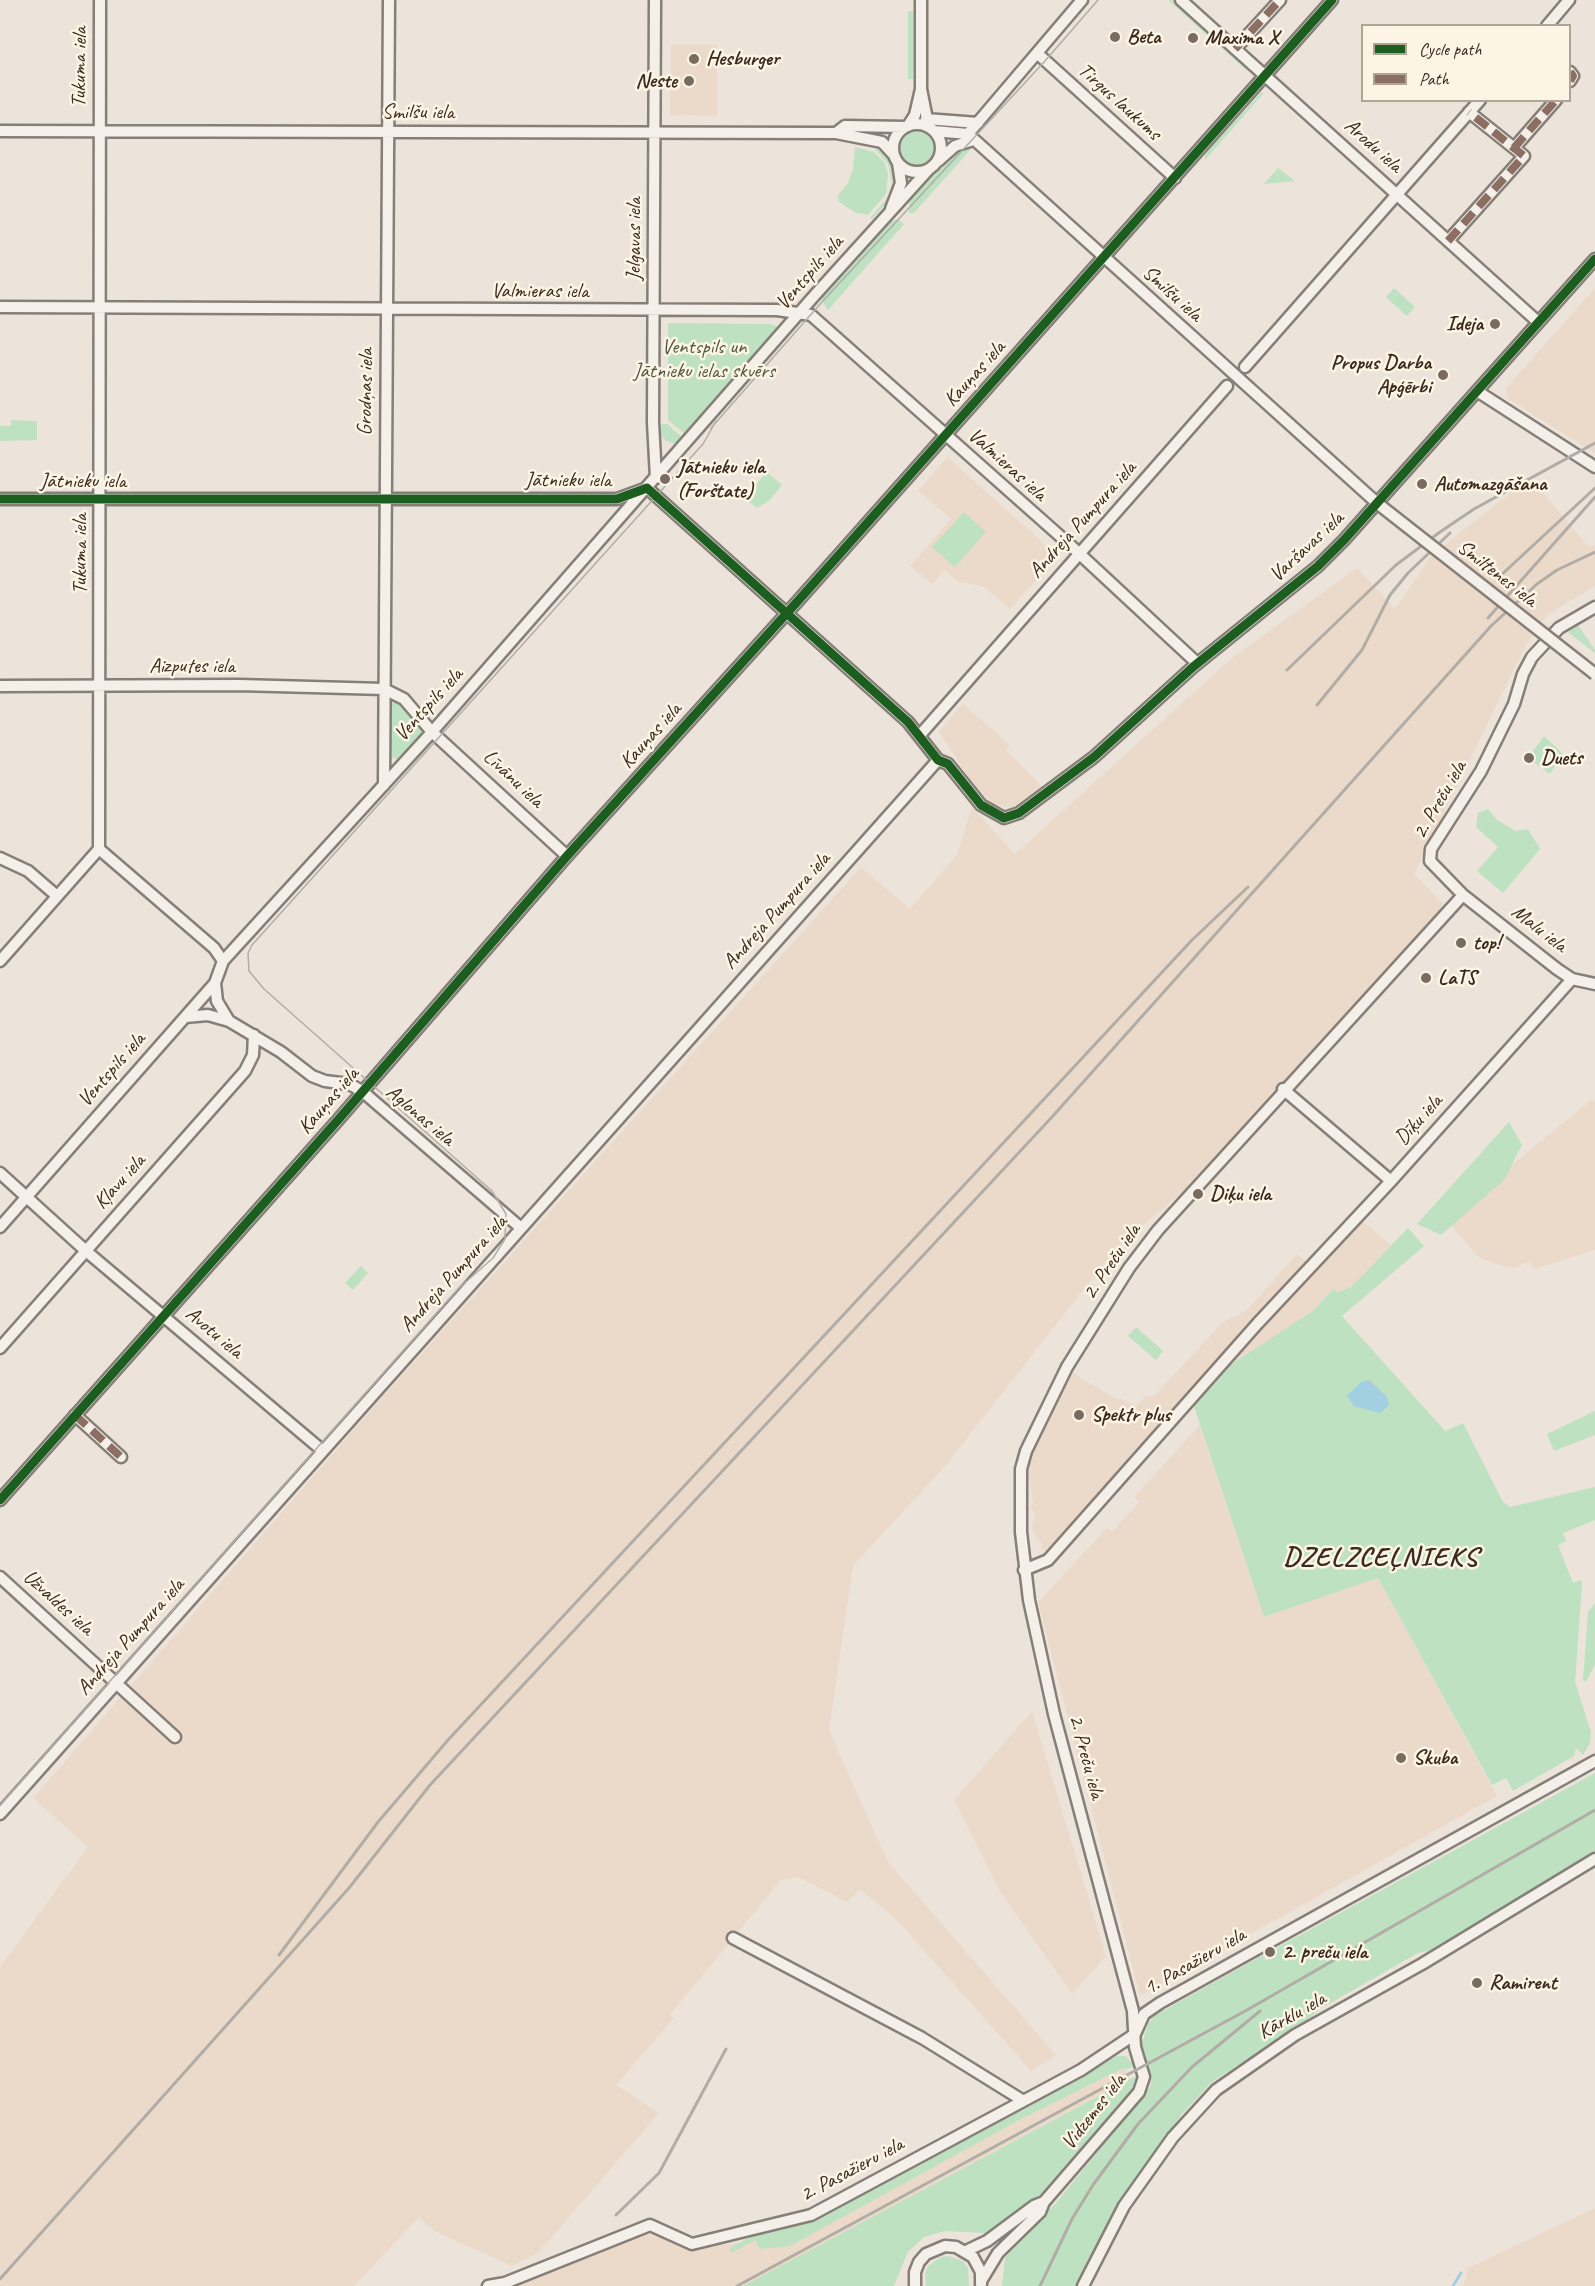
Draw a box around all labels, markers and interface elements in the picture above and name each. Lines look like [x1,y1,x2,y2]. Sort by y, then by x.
place label: Beta [1127,24,1161,50]
legend [1361,24,1571,102]
place label: Maxima X [1205,25,1279,51]
street label: Tukuma iela [67,26,93,108]
marker: Beta [1108,30,1122,44]
marker: Maxima X [1186,31,1200,45]
text: Cycle path [1419,38,1481,60]
place label: Hesburger [706,46,779,72]
marker: Hesburger [687,52,701,66]
street label: Tirgus laukums [1072,58,1166,146]
place label: Neste [635,68,677,94]
text: Path [1419,68,1449,90]
marker: Neste [682,74,696,88]
street label: Smilšu iela [382,99,454,125]
street label: Arodu iela [1339,113,1407,179]
street label: Jelgavas iela [621,197,647,281]
street label: Ventspils iela [771,231,849,315]
street label: Smilšu iela [1137,260,1207,328]
street label: Valmieras iela [491,278,589,304]
place label: Ideja [1446,311,1483,337]
marker: Ideja [1488,317,1502,331]
park label: Ventspils un Jātnieku ielas skvērs [633,334,775,384]
street label: Kauņas iela [939,336,1011,412]
street label: Grodņas iela [353,348,379,436]
place label: Propus Darba Apģērbi [1331,350,1431,400]
marker: Propus Darba Apģērbi [1436,368,1450,382]
street label: Valmieras iela [962,423,1052,507]
place label: Jātnieku iela (Forštate) [677,454,765,504]
street label: Andreja Pumpura iela [1024,456,1142,584]
street label: Jātnieku iela [525,467,611,493]
street label: Jātnieku iela [40,468,126,494]
place label: Automazgāšana [1434,471,1547,497]
marker: Jātnieku iela (Forštate) [658,472,672,486]
marker: Automazgāšana [1415,477,1429,491]
street label: Varšavas iela [1265,506,1349,588]
street label: Tukuma iela [67,514,93,594]
street label: Smiltenes iela [1452,535,1542,613]
street label: Aizputes iela [149,653,235,679]
street label: Ventspils iela [389,663,469,747]
street label: Kauņas iela [615,698,687,774]
street label: Līvānu iela [477,745,549,813]
place label: Duets [1541,745,1582,771]
marker: Duets [1522,751,1536,765]
street label: 2. Preču iela [1408,756,1472,844]
street label: Andreja Pumpura iela [718,847,836,975]
street label: Malu iela [1506,899,1572,959]
place label: top! [1473,930,1500,956]
marker: top! [1454,936,1468,950]
place label: LaTS [1438,965,1476,991]
marker: LaTS [1419,971,1433,985]
street label: Ventspils iela [73,1028,151,1112]
street label: Kauņas iela [293,1062,365,1140]
street label: Aglonas iela [380,1080,460,1152]
street label: Dīķu iela [1390,1089,1448,1151]
street label: Kļavu iela [89,1149,151,1215]
place label: Diķu iela [1210,1181,1271,1207]
marker: Diķu iela [1191,1187,1205,1201]
street label: Andreja Pumpura iela [395,1210,513,1338]
street label: 2. Preču iela [1077,1219,1147,1305]
street label: Avotu iela [180,1302,248,1364]
place label: Spektr plus [1091,1402,1171,1428]
marker: Spektr plus [1072,1408,1086,1422]
district label: DZELZCEĻNIEKS [1283,1542,1479,1574]
street label: Užvaldes iela [17,1565,99,1641]
street label: Andreja Pumpura iela [72,1573,190,1701]
street label: 2. Preču iela [1063,1712,1109,1802]
place label: Skuba [1413,1745,1457,1771]
marker: Skuba [1394,1751,1408,1765]
street label: 1. Pasažieru iela [1140,1923,1250,2001]
place label: 2. preču iela [1282,1939,1367,1965]
marker: 2. preču iela [1263,1945,1277,1959]
place label: Ramirent [1489,1970,1557,1996]
marker: Ramirent [1470,1976,1484,1990]
street label: Kārklu iela [1254,1987,1330,2045]
street label: Vidzemes iela [1056,2069,1132,2155]
street label: 2. Pasažieru iela [796,2132,908,2208]

